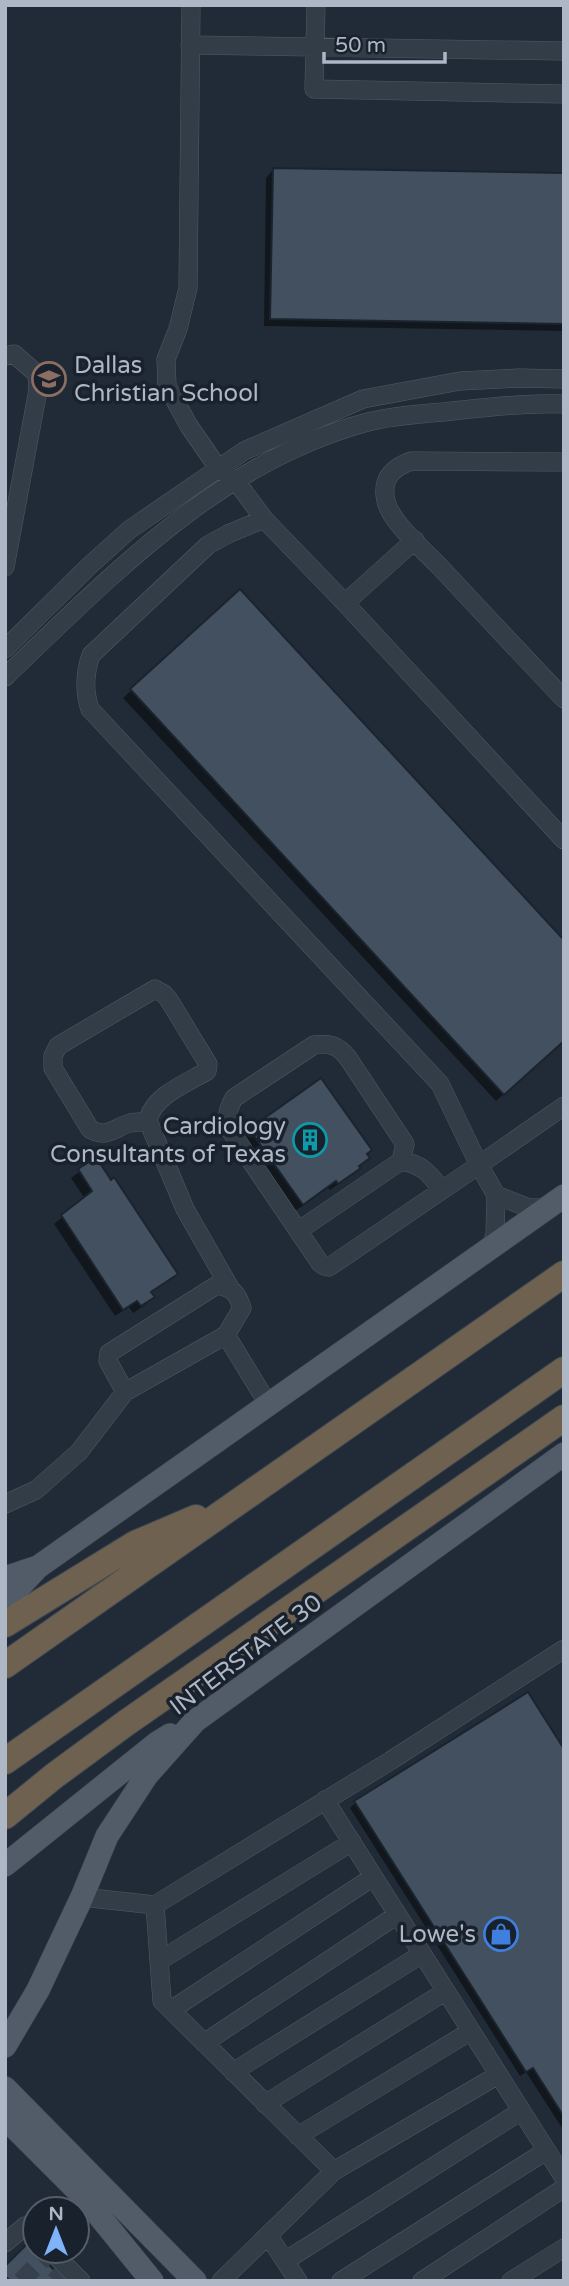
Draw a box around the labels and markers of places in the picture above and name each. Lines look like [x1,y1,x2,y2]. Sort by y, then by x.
place label: Dallas Christian School [74,351,259,408]
school or university icon: Dallas Christian School [30,360,68,398]
place label: Cardiology Consultants of Texas [50,1112,286,1169]
building icon: Cardiology Consultants of Texas [291,1121,329,1159]
shop icon: Lowe's [482,1915,520,1953]
place label: Lowe's [398,1920,476,1949]

